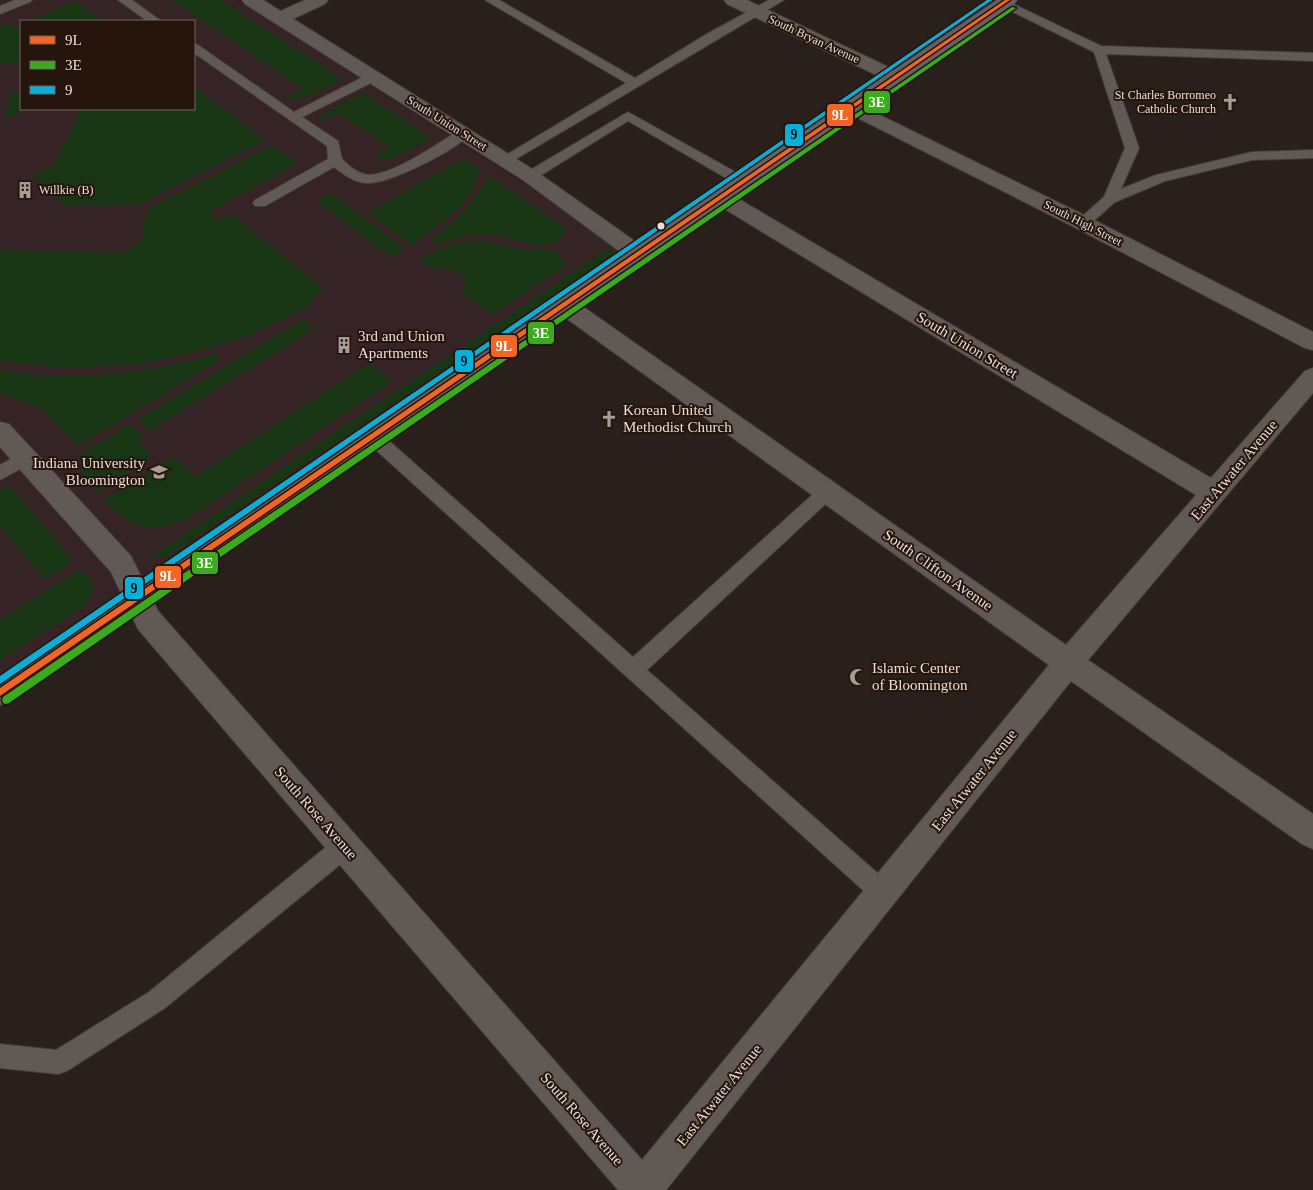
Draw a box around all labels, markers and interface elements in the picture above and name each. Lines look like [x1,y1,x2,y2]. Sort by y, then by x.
street label: South Bryan Avenue [766,12,862,66]
legend [20,20,195,110]
text: 9L [65,32,82,48]
text: 3E [65,57,82,73]
text: 9 [65,82,73,98]
place label: St Charles Borromeo Catholic Church [1115,88,1216,116]
line badge: 3E [863,90,891,114]
church icon: St Charles Borromeo Catholic Church [1220,92,1240,112]
street label: South Union Street [404,93,490,154]
text: 3E [869,95,885,110]
line badge: 9L [826,103,854,127]
text: 9L [832,108,848,123]
line badge: 9 [784,123,804,147]
text: 9 [791,127,798,142]
building icon: Willkie (B) [15,180,35,200]
place label: Willkie (B) [39,183,94,197]
street label: South High Street [1042,197,1125,249]
unlabelled marker [656,221,666,231]
street label: South Union Street [914,309,1021,382]
line badge: 3E [527,321,555,345]
text: 3E [533,326,549,341]
place label: 3rd and Union Apartments [358,328,445,361]
line badge: 9L [490,334,518,358]
building icon: 3rd and Union Apartments [334,335,354,355]
text: 9L [496,339,512,354]
line badge: 9 [454,349,474,373]
text: 9 [461,354,468,369]
place label: Korean United Methodist Church [623,402,732,435]
church icon: Korean United Methodist Church [599,409,619,429]
street label: East Atwater Avenue [1188,417,1281,523]
place label: Indiana University Bloomington [33,455,145,488]
school or university icon: Indiana University Bloomington [149,462,169,482]
street label: South Clifton Avenue [880,526,996,614]
line badge: 3E [191,551,219,575]
text: 3E [197,556,213,571]
line badge: 9L [154,565,182,589]
text: 9L [160,569,176,584]
line badge: 9 [124,576,144,600]
text: 9 [131,581,138,596]
place label: Islamic Center of Bloomington [872,660,968,693]
mosque icon: Islamic Center of Bloomington [848,667,868,687]
street label: East Atwater Avenue [928,726,1020,834]
street label: South Rose Avenue [272,764,361,863]
street label: East Atwater Avenue [673,1041,765,1149]
street label: South Rose Avenue [538,1070,627,1169]

